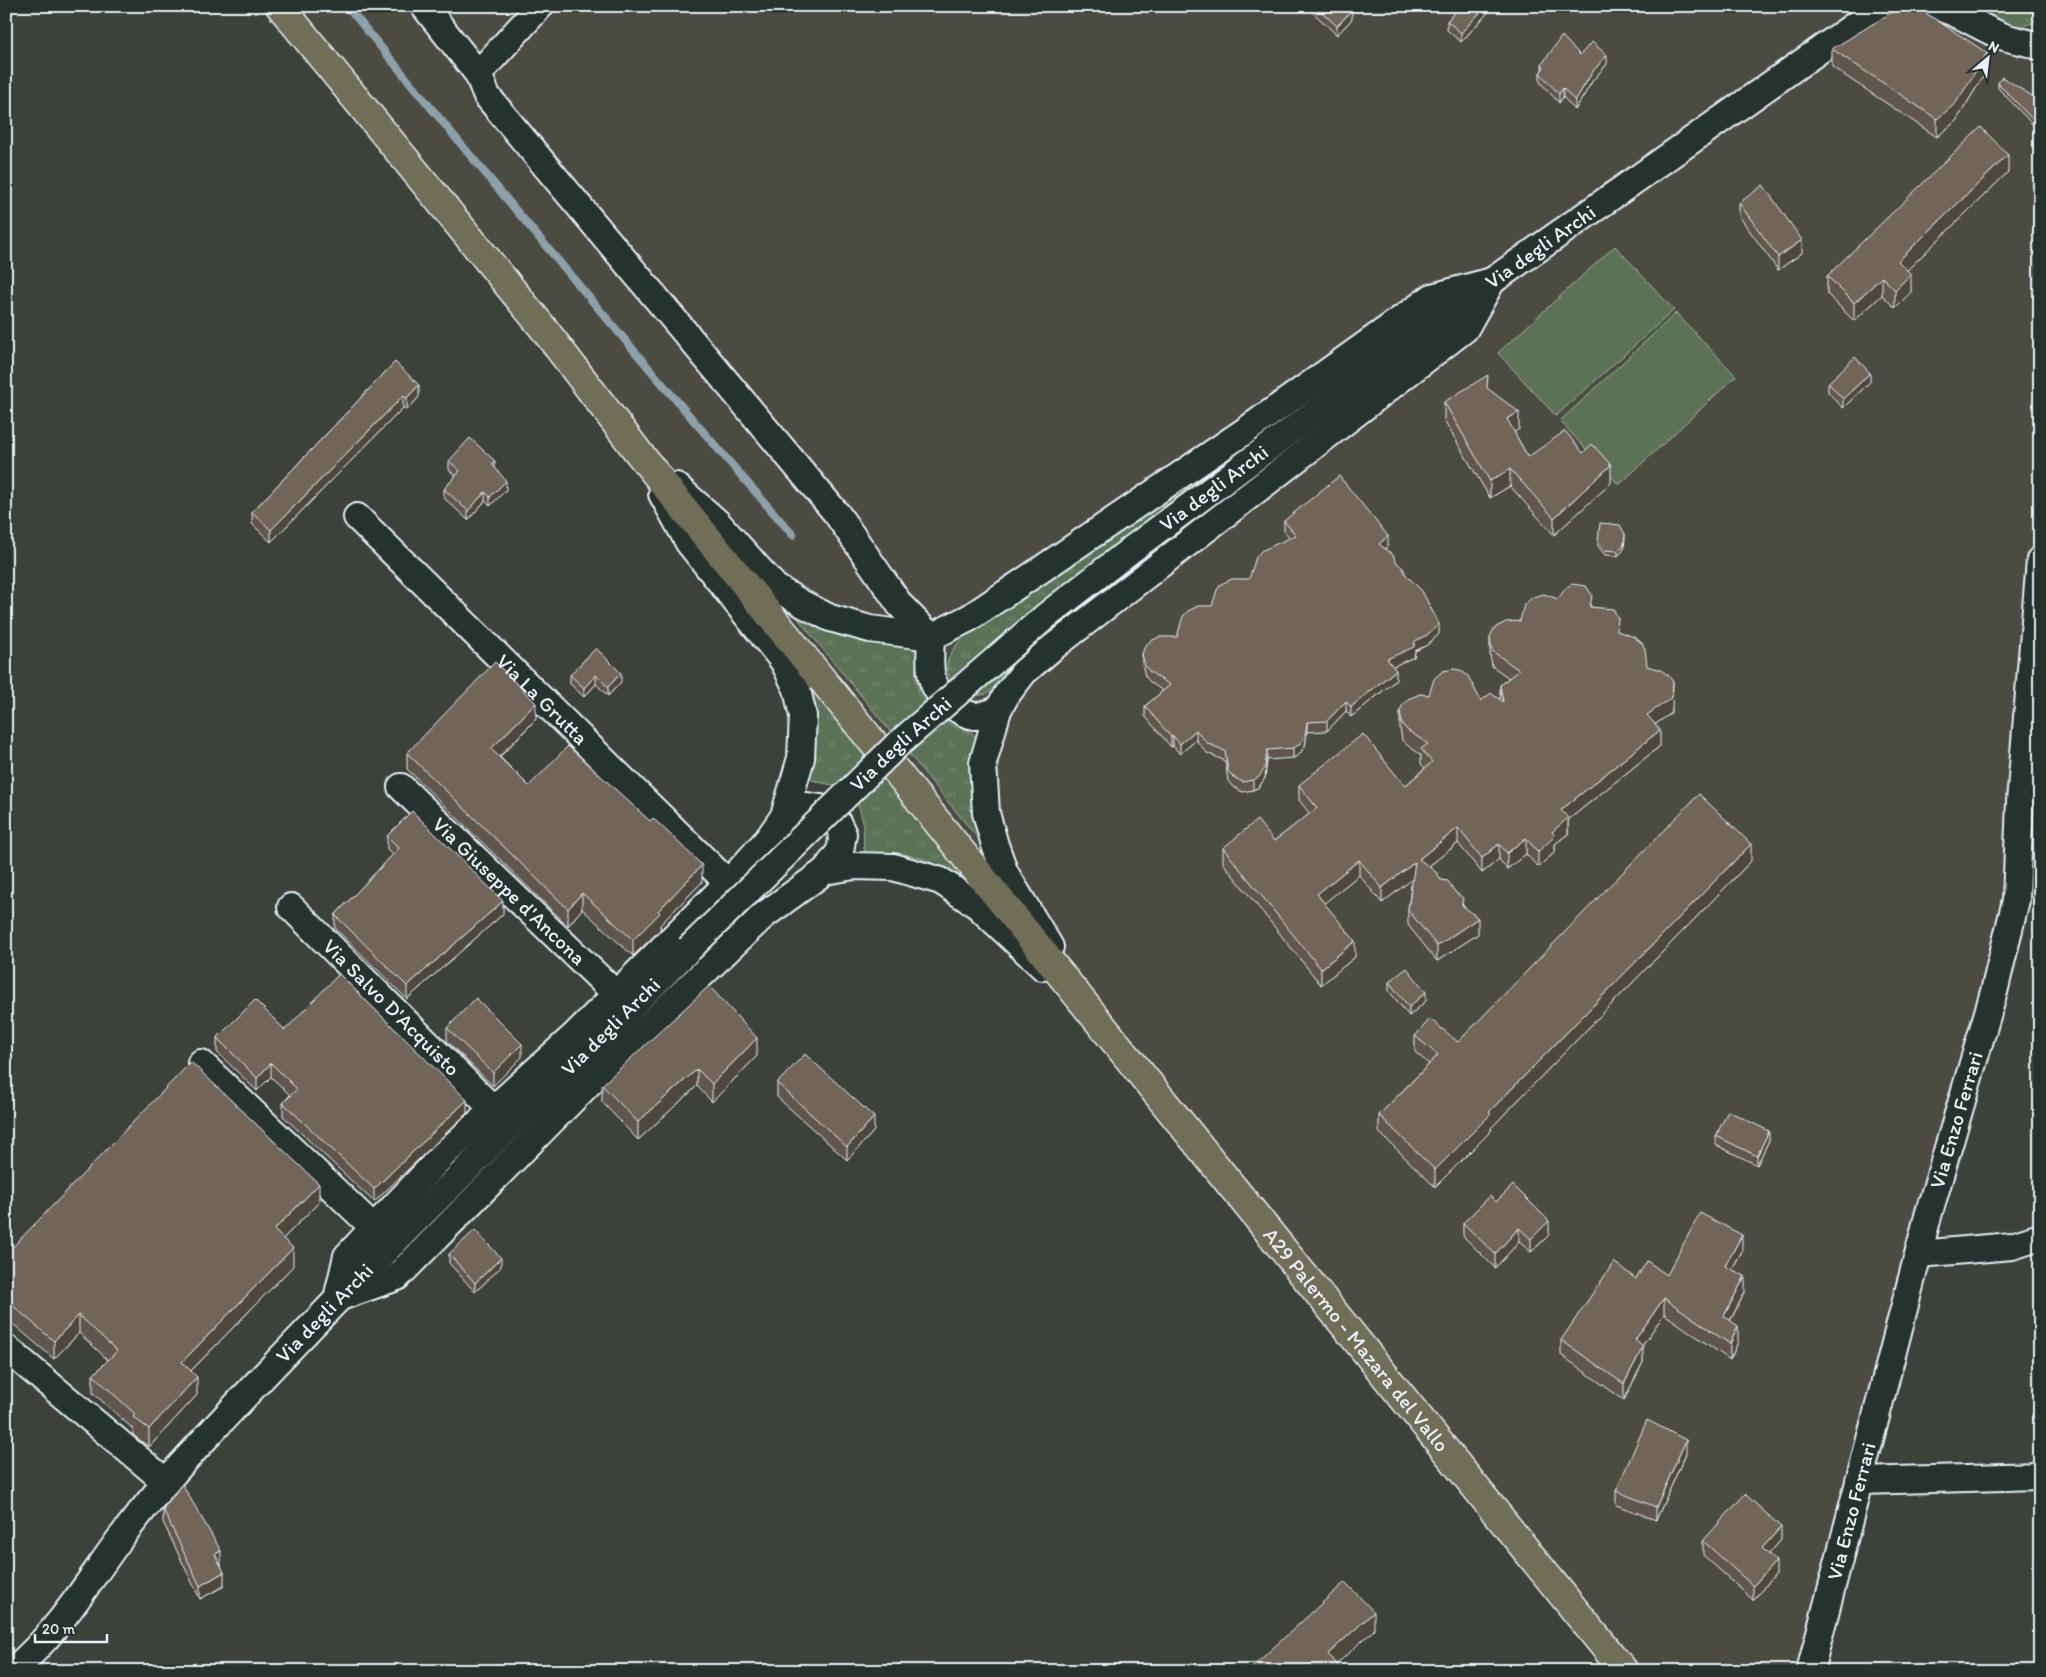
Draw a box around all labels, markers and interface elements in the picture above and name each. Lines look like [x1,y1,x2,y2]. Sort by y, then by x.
north arrow [1964,32,2014,82]
text: N [1986,37,2002,57]
street label: Via degli Archi [1480,199,1600,294]
street label: Via degli Archi [1154,439,1273,536]
street label: Via La Grutta [491,649,594,750]
street label: Via degli Archi [844,690,956,796]
street label: Via Giuseppe d'Ancona [428,811,591,970]
street label: Via Salvo D'Acquisto [318,933,466,1081]
street label: Via degli Archi [556,972,665,1081]
street label: Via Enzo Ferrari [1924,1049,1988,1191]
street label: A29 Palermo - Mazara del Vallo [1258,1222,1455,1457]
street label: Via degli Archi [270,1258,378,1368]
street label: Via Enzo Ferrari [1821,1439,1881,1583]
scale bar [35,1612,108,1644]
text: 20 m [42,1620,76,1638]

